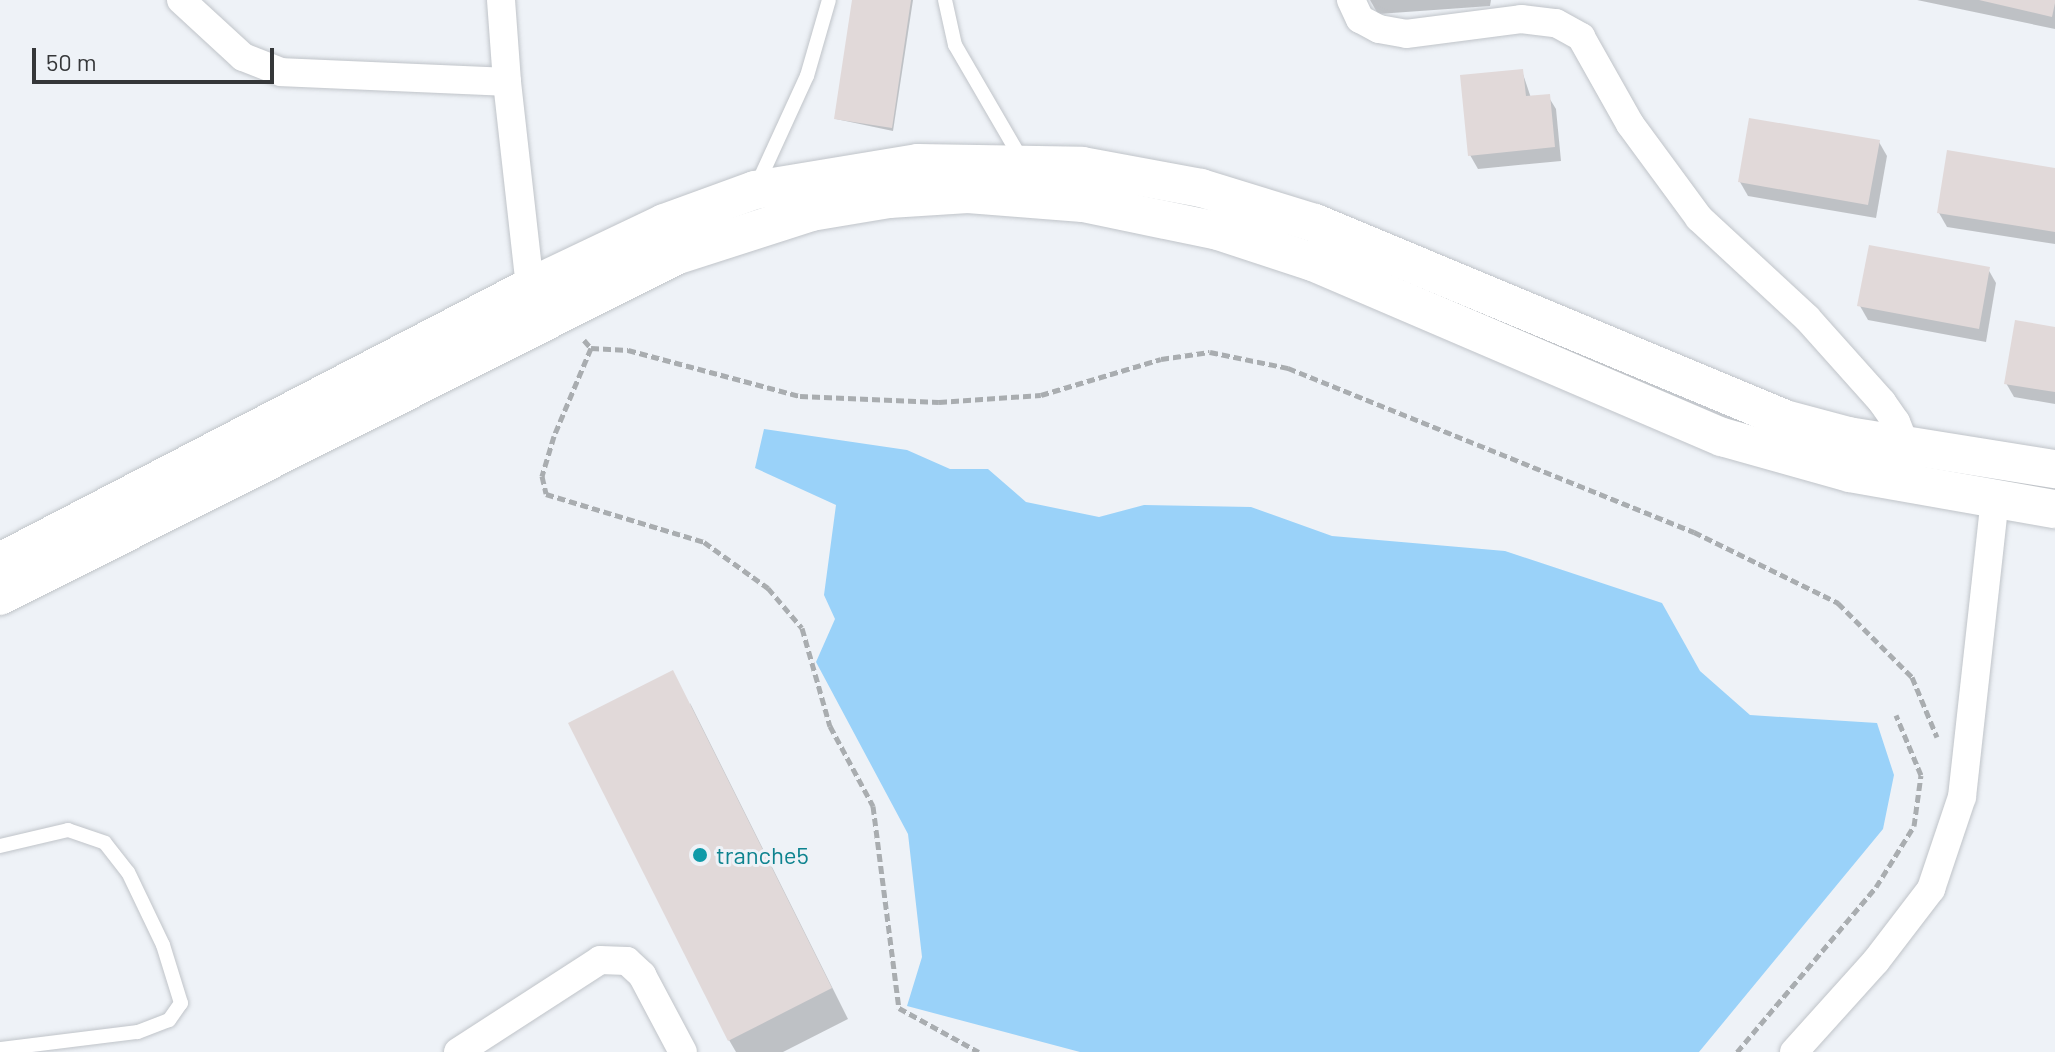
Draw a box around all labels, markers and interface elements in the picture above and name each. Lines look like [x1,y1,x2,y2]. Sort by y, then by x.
scale bar [36,32,278,82]
text: 50 m [46,47,97,76]
place label: tranche5 [716,841,809,869]
marker: tranche5 [691,846,709,864]

